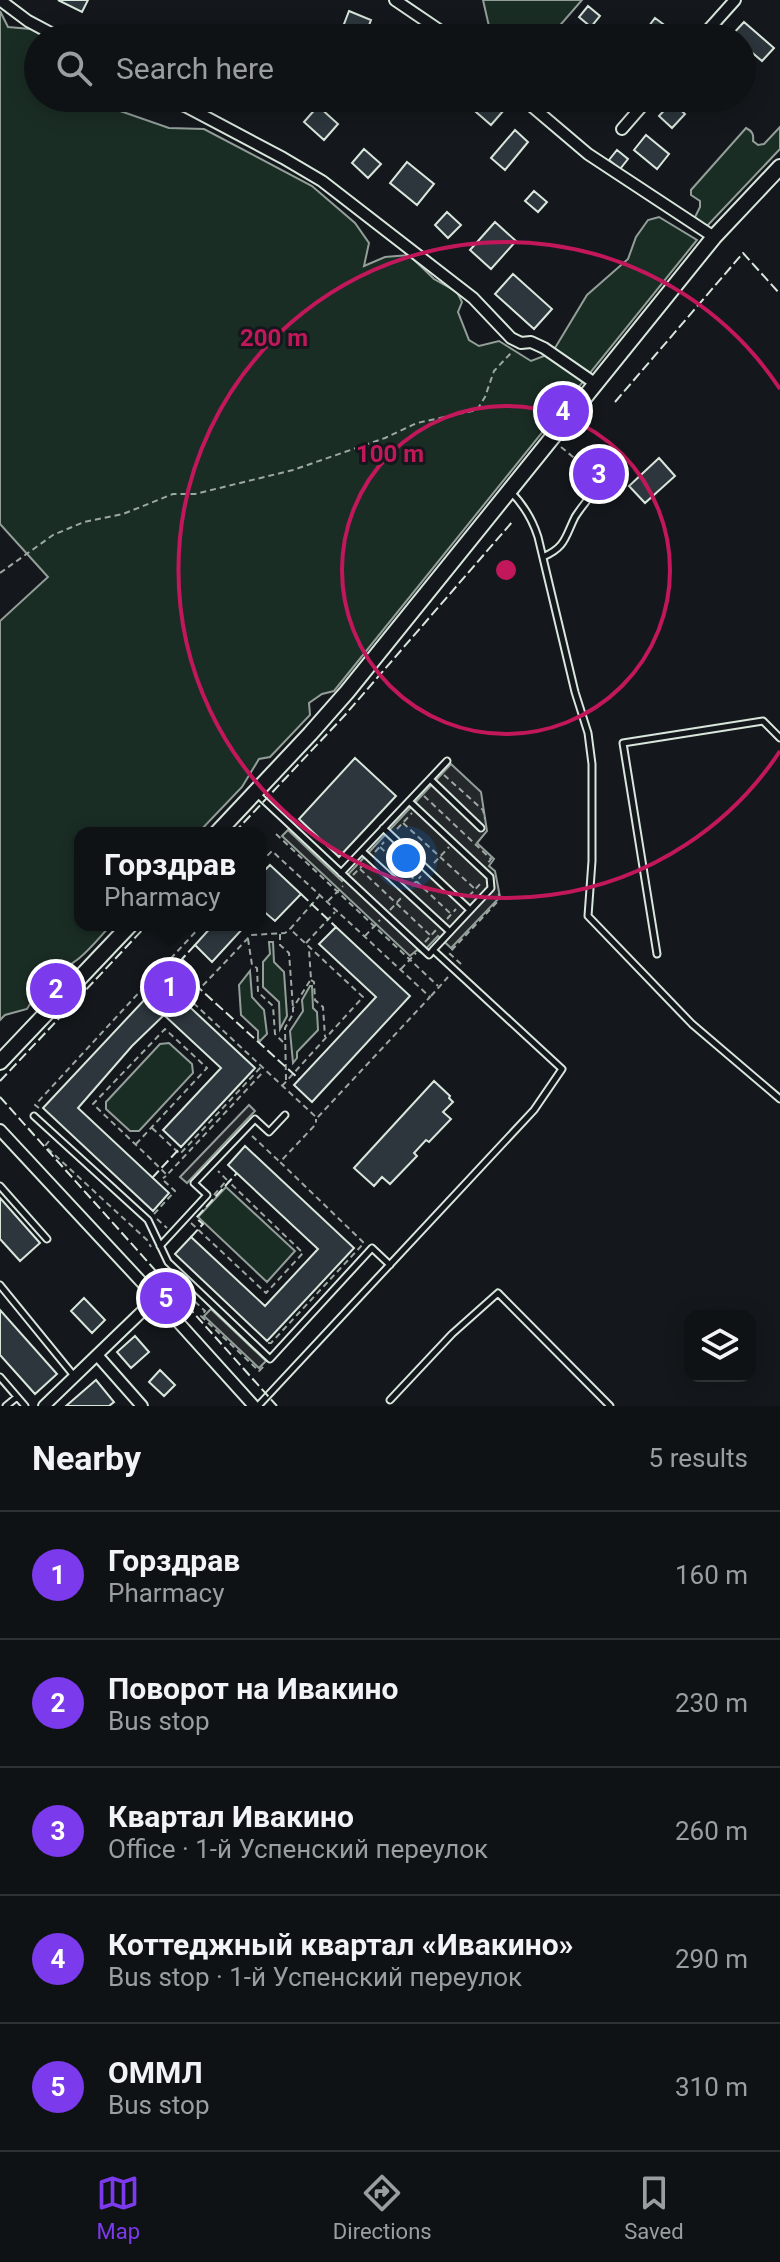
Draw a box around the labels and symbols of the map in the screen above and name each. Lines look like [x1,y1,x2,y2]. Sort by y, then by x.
text: 200 m [240,324,308,352]
pin: 4 [537,381,589,441]
text: 100 m [356,440,424,468]
pin: 3 [573,444,625,504]
centre of rings [492,556,520,584]
your location [386,838,426,878]
pin: 1 [144,957,196,1017]
pin: 2 [30,959,82,1019]
pin: 5 [140,1268,192,1328]

